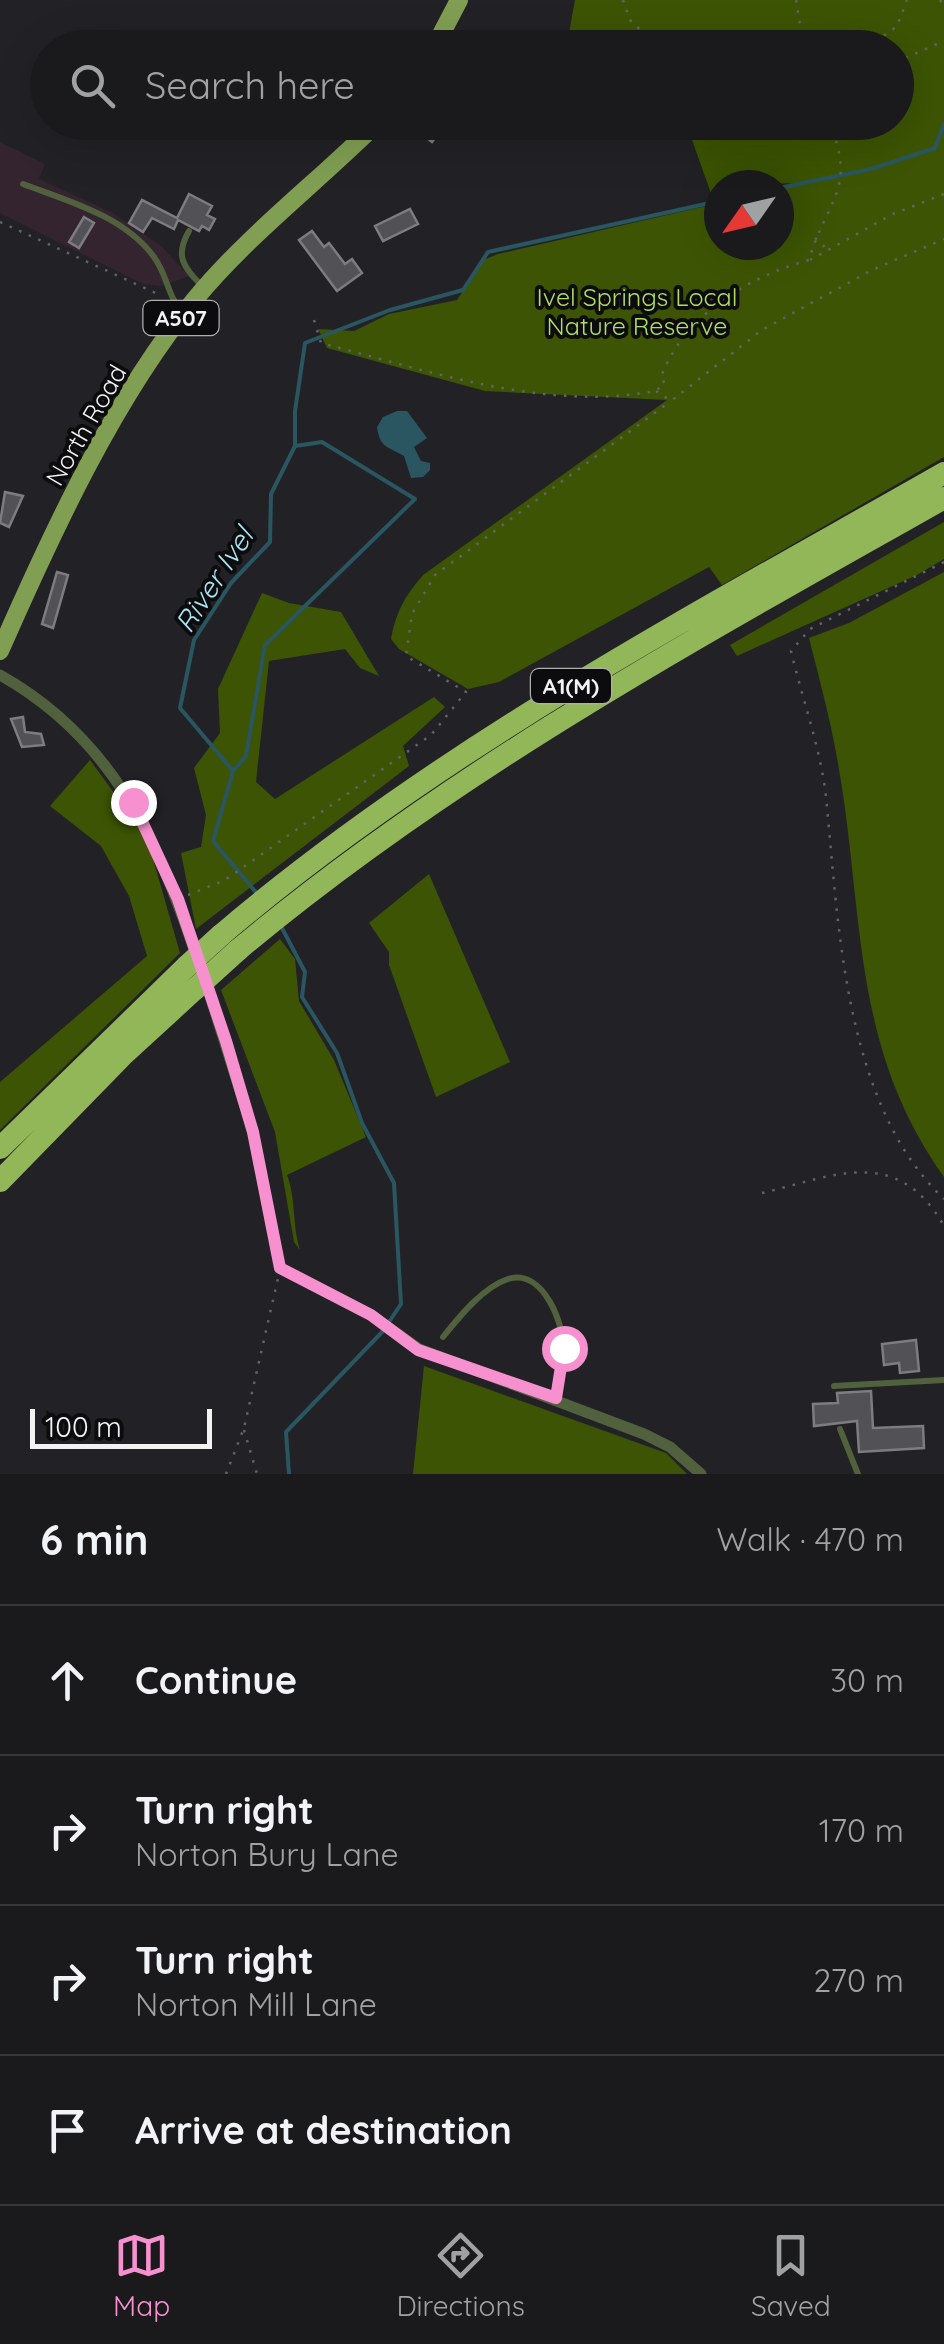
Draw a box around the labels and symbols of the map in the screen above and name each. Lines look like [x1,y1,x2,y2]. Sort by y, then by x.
north arrow [704,170,794,260]
park label: Ivel Springs Local Nature Reserve [537,281,737,341]
road number: A507 [144,301,218,335]
street label: North Road [39,359,133,491]
water label: River Ivel [167,518,262,639]
road number: A1(M) [531,669,611,703]
route end [111,780,157,826]
route start [542,1326,588,1372]
scale bar [30,1404,212,1448]

